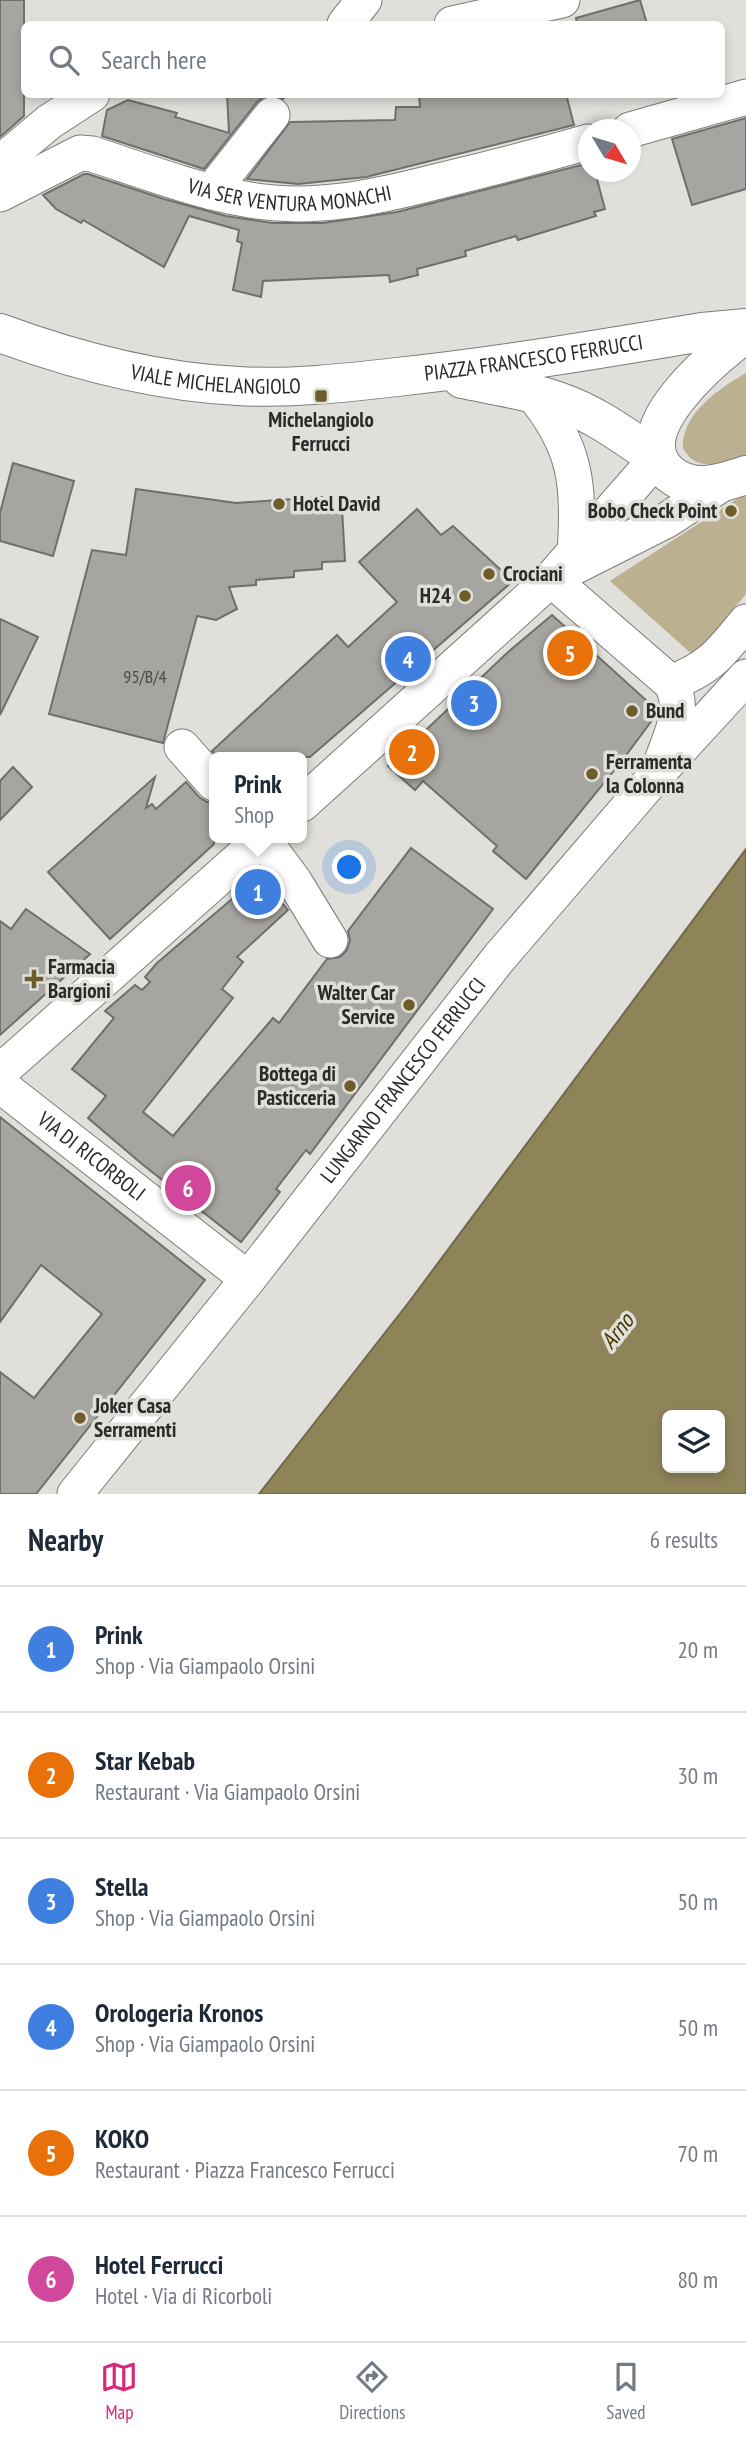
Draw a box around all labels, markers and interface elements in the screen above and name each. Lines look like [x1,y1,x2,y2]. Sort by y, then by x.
search box [21,21,725,98]
icon: search [45,41,83,79]
text: Search here [101,43,207,76]
north arrow [578,119,641,182]
street label: VIA SER VENTURA MONACHI [184,172,394,217]
street label: PIAZZA FRANCESCO FERRUCCI [423,328,645,387]
street label: VIALE MICHELANGIOLO [127,358,301,400]
marker: Michelangiolo Ferrucci [313,388,329,404]
place label: Michelangiolo Ferrucci [268,406,374,457]
place label: Hotel David [293,490,380,517]
marker: Hotel David [271,496,287,512]
place label: Bobo Check Point [588,497,717,524]
marker: Bobo Check Point [723,503,739,519]
place label: Crociani [503,560,563,587]
marker: Crociani [481,566,497,582]
place label: H24 [420,582,451,609]
marker: H24 [457,588,473,604]
pin: 5 [547,627,593,679]
pin: 4 [385,633,431,685]
house number: 95/B/4 [123,665,167,688]
pin: 3 [451,677,497,729]
place label: Bund [646,697,684,724]
marker: Bund [624,703,640,719]
pin: 2 [389,726,435,778]
place label: Ferramenta la Colonna [606,748,692,799]
popup [209,752,307,843]
marker: Ferramenta la Colonna [584,766,600,782]
text: Prink [234,767,282,800]
text: Shop [234,800,274,829]
your location [332,850,366,884]
pin: 1 [235,866,281,918]
place label: Farmacia Bargioni [48,953,115,1004]
marker: Farmacia Bargioni [26,971,42,987]
street label: LUNGARNO FRANCESCO FERRUCCI [314,972,492,1188]
place label: Walter Car Service [316,979,396,1030]
marker: Walter Car Service [401,997,417,1013]
place label: Bottega di Pasticceria [257,1060,336,1111]
marker: Bottega di Pasticceria [342,1078,358,1094]
street label: VIA DI RICORBOLI [32,1105,151,1207]
pin: 6 [165,1162,211,1214]
water label: Arno [594,1305,641,1354]
place label: Joker Casa Serramenti [93,1392,176,1443]
marker: Joker Casa Serramenti [72,1410,88,1426]
map controls [662,1410,725,1473]
button: layers [662,1410,725,1473]
text: Nearby [28,1520,103,1559]
text: 6 results [650,1525,718,1554]
text: Prink [95,1618,143,1651]
text: 1 [46,1635,57,1664]
text: 20 m [677,1635,718,1664]
text: Shop · Via Giampaolo Orsini [95,1651,315,1680]
text: Star Kebab [95,1744,195,1777]
text: 2 [46,1761,57,1790]
text: 30 m [677,1761,718,1790]
text: Restaurant · Via Giampaolo Orsini [95,1777,360,1806]
text: Stella [95,1870,148,1903]
text: 3 [46,1887,57,1916]
text: 50 m [677,1887,718,1916]
text: Shop · Via Giampaolo Orsini [95,1903,315,1932]
text: Orologeria Kronos [95,1996,263,2029]
text: 4 [46,2013,57,2042]
text: 50 m [677,2013,718,2042]
text: Shop · Via Giampaolo Orsini [95,2029,315,2058]
text: KOKO [95,2122,149,2155]
text: 5 [46,2139,57,2168]
text: 70 m [677,2139,718,2168]
text: Restaurant · Piazza Francesco Ferrucci [95,2155,395,2184]
text: Hotel Ferrucci [95,2248,223,2281]
text: 6 [46,2265,57,2294]
text: 80 m [677,2265,718,2294]
text: Hotel · Via di Ricorboli [95,2281,272,2310]
tab: Map [100,2358,138,2424]
tab: Directions [339,2358,405,2424]
tab: Saved [606,2358,646,2424]

